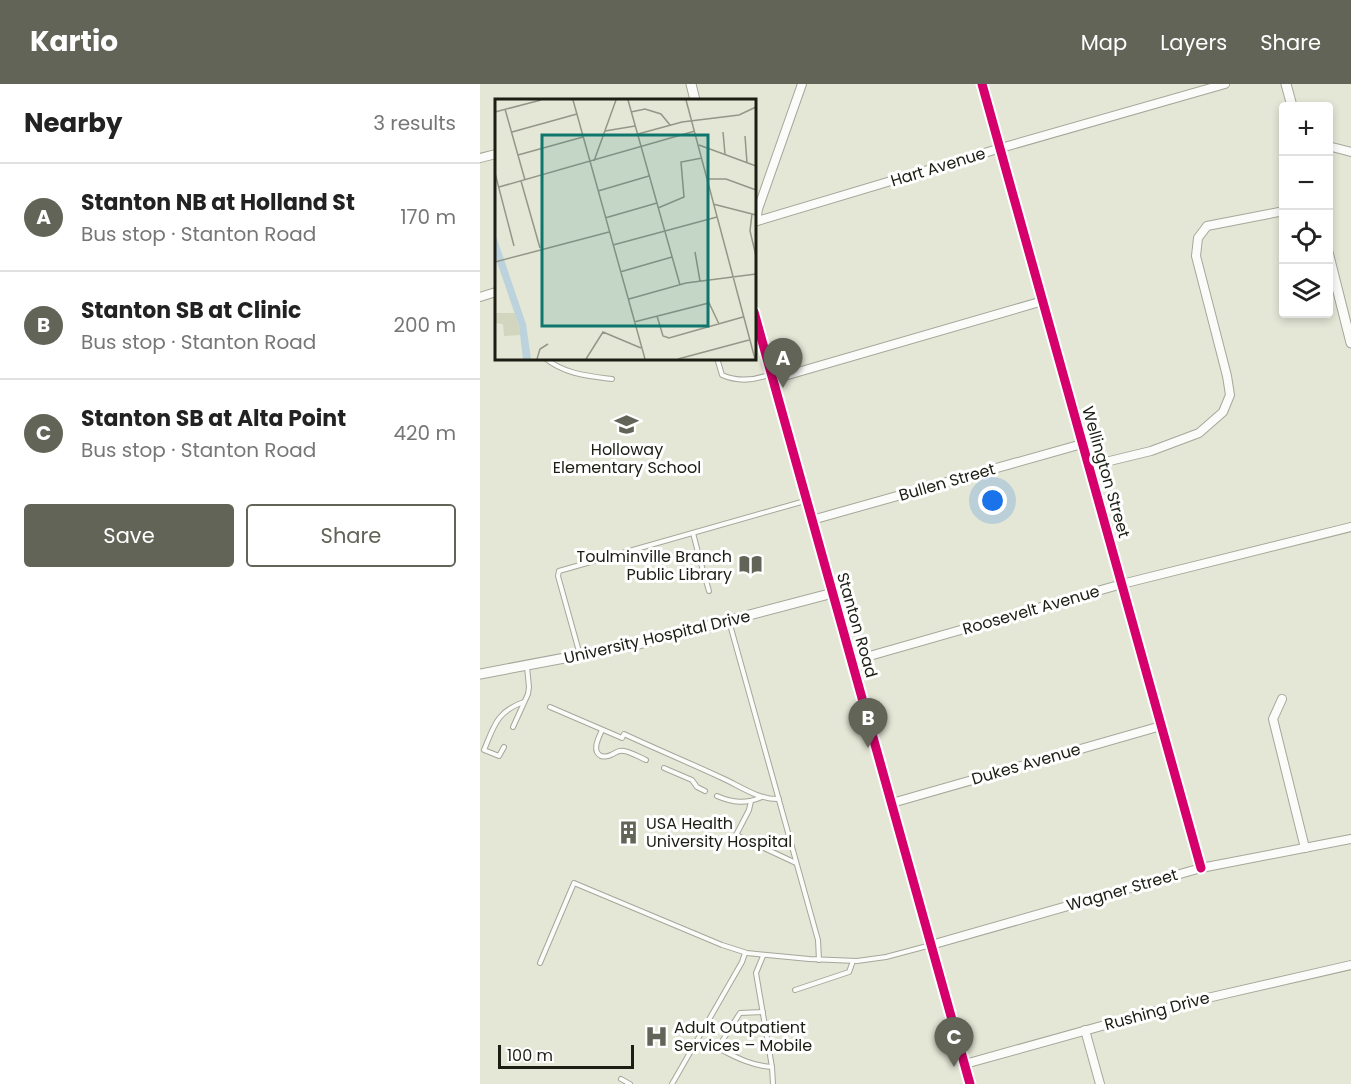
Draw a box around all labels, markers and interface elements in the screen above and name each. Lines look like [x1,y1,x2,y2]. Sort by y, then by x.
text: Kartio [30,22,118,61]
text: Map [1081,28,1127,57]
text: Layers [1160,28,1227,57]
text: Share [1260,28,1321,57]
inset map [495,99,756,360]
map controls [1279,102,1333,318]
button: + [1279,102,1333,156]
text: Nearby [24,105,122,141]
text: 3 results [373,109,456,137]
street label: Hart Avenue [888,142,988,192]
button: − [1279,156,1333,210]
text: Stanton NB at Holland St [81,187,355,218]
text: A [36,203,51,231]
text: 170 m [400,203,456,231]
button: locate [1279,210,1333,264]
text: Bus stop · Stanton Road [81,220,316,248]
button: layers [1279,264,1333,318]
text: Stanton SB at Clinic [81,295,301,326]
text: B [37,311,50,339]
text: 200 m [393,311,456,339]
text: Bus stop · Stanton Road [81,328,316,356]
pin: A [764,338,802,388]
text: Stanton SB at Alta Point [81,403,346,434]
street label: Wellington Street [1076,404,1136,541]
school or university icon: Holloway Elementary School [614,411,640,437]
text: C [36,419,51,447]
text: 420 m [393,419,456,447]
text: Bus stop · Stanton Road [81,436,316,464]
place label: Holloway Elementary School [553,438,701,479]
street label: Bullen Street [896,457,998,507]
your location [978,486,1007,515]
button: Save [24,504,234,567]
button: Share [246,504,456,567]
place label: Toulminville Branch Public Library [577,545,732,586]
library icon: Toulminville Branch Public Library [737,552,763,578]
street label: Stanton Road [831,570,883,680]
street label: Roosevelt Avenue [960,579,1102,641]
street label: University Hospital Drive [562,604,753,670]
pin: B [848,698,888,748]
street label: Dukes Avenue [969,737,1083,791]
place label: USA Health University Hospital [646,812,792,853]
building icon: USA Health University Hospital [615,819,641,845]
street label: Wagner Street [1064,863,1180,917]
street label: Rushing Drive [1102,986,1212,1036]
place label: Adult Outpatient Services – Mobile [674,1016,812,1057]
pin: C [934,1018,974,1067]
hospital icon: Adult Outpatient Services – Mobile [643,1023,669,1049]
scale bar [498,1042,634,1070]
text: 100 m [507,1044,553,1067]

